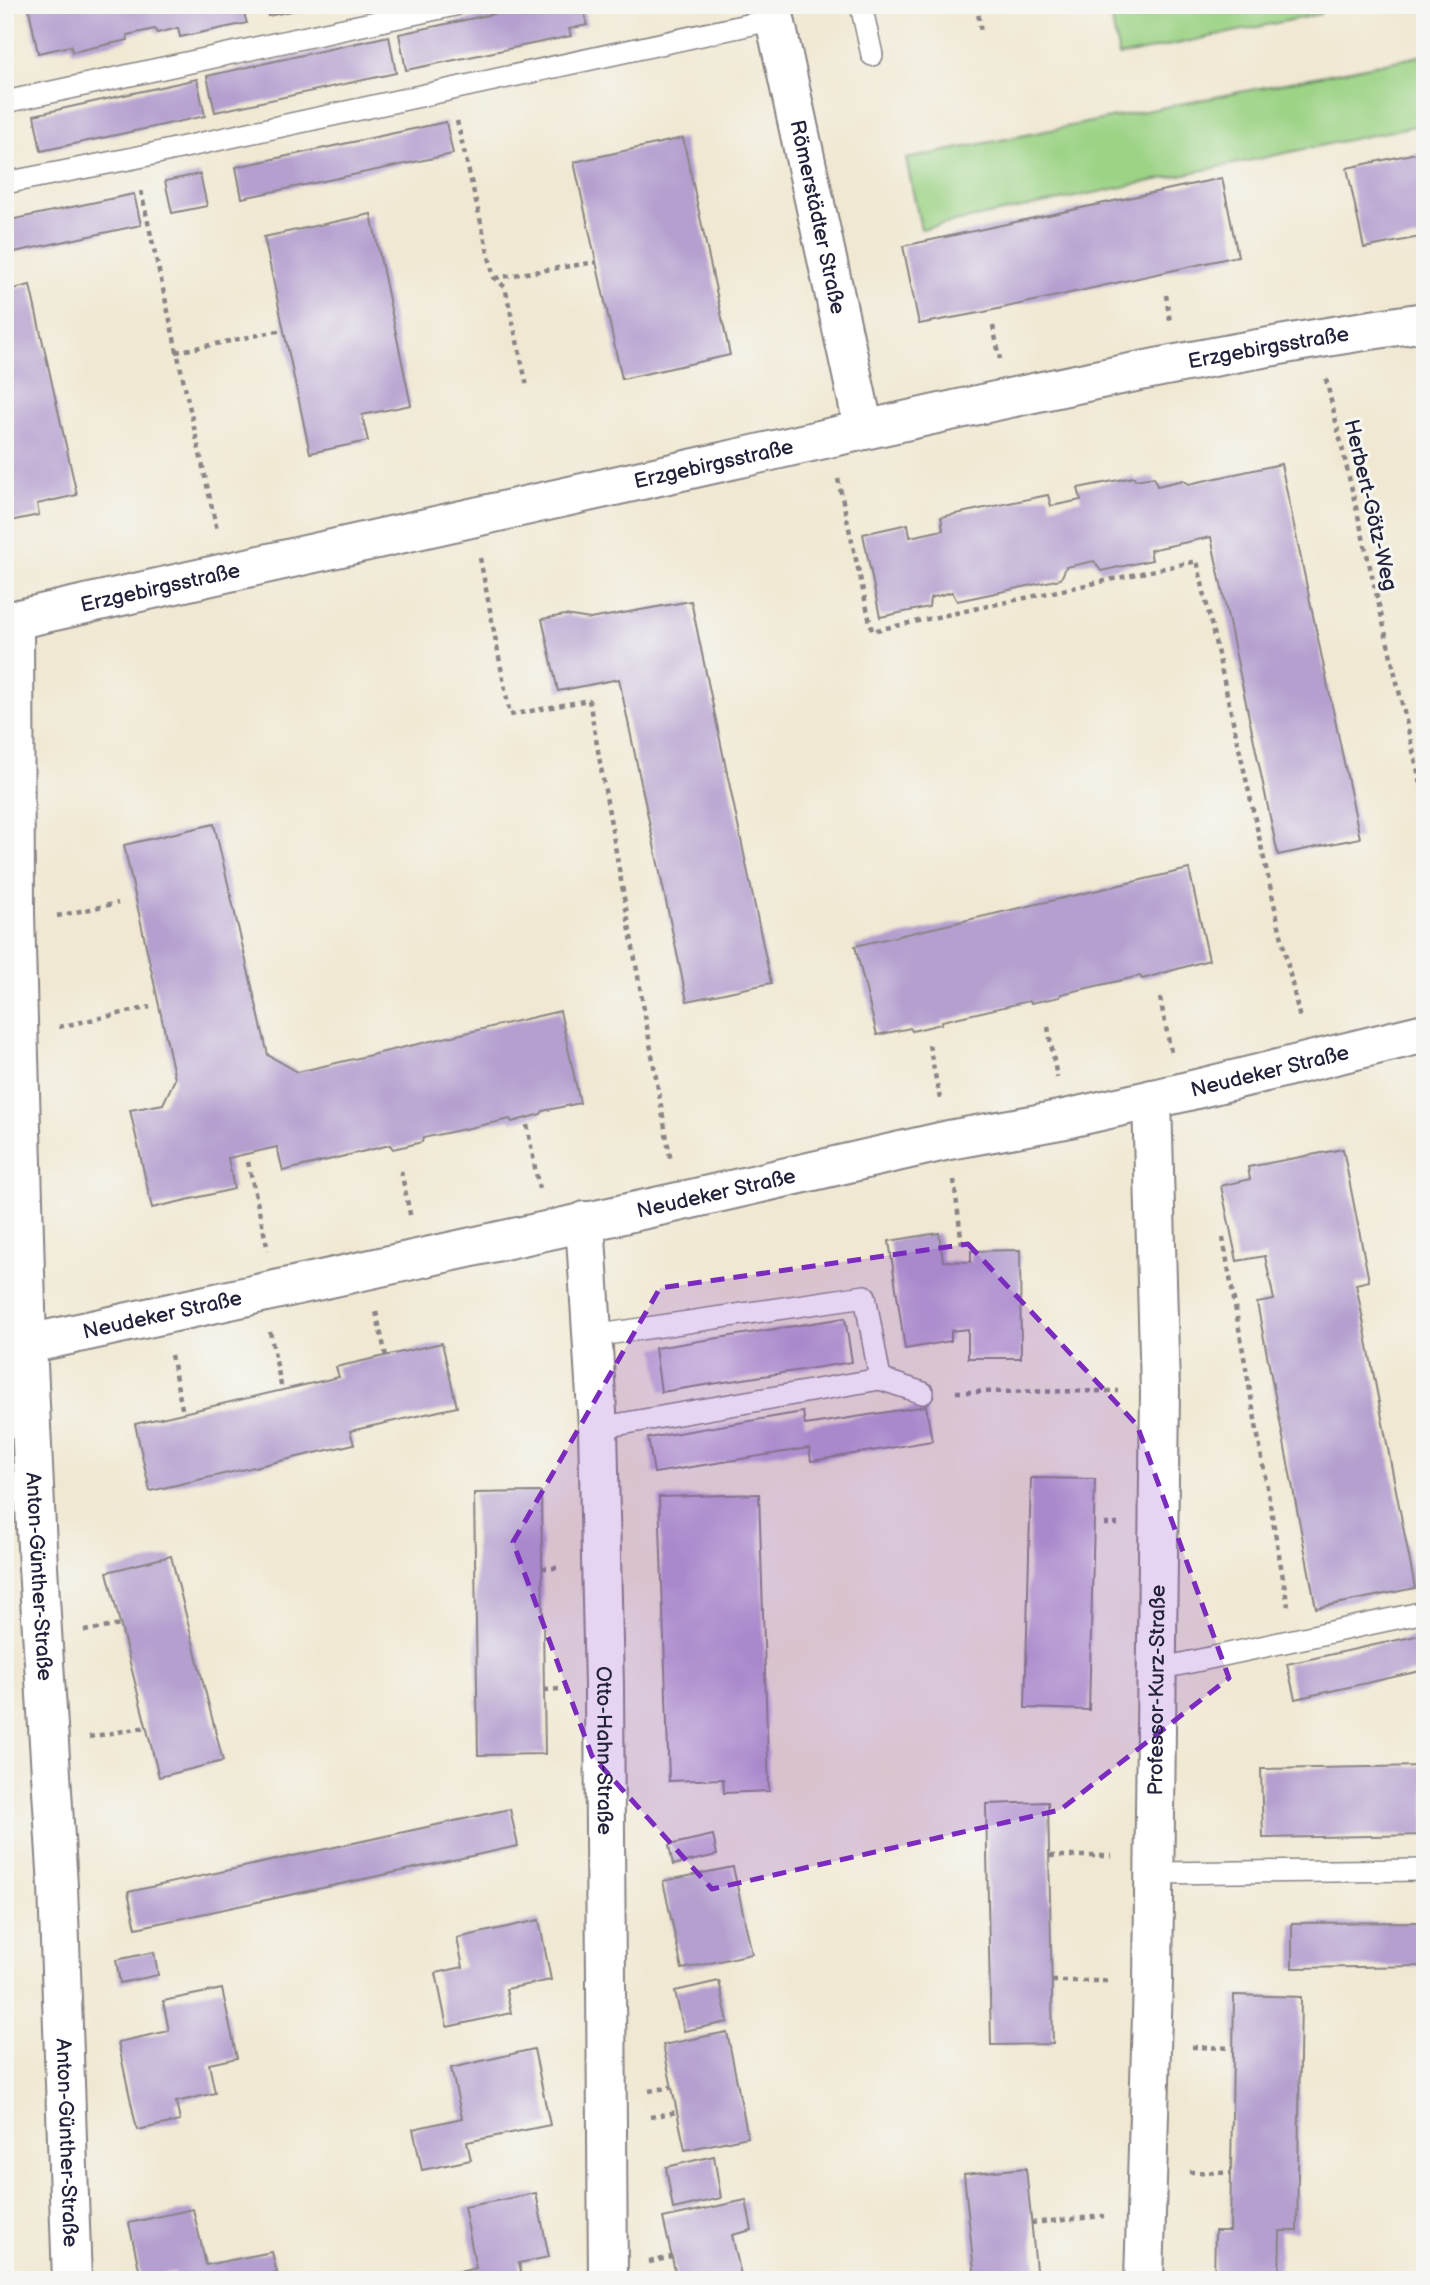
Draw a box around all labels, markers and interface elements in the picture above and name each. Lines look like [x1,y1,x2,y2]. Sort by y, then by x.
street label: Römerstädter Straße [784,118,851,317]
street label: Erzgebirgsstraße [1186,322,1351,374]
street label: Herbert-Götz-Weg [1339,417,1402,593]
street label: Erzgebirgsstraße [632,434,796,494]
street label: Erzgebirgsstraße [78,558,242,618]
street label: Neudeker Straße [1188,1040,1352,1103]
street label: Neudeker Straße [634,1163,798,1224]
street label: Neudeker Straße [81,1286,244,1345]
street label: Anton-Günther-Straße [20,1472,57,1682]
street label: Professor-Kurz-Straße [1143,1585,1171,1796]
street label: Otto-Hahn-Straße [591,1666,617,1835]
street label: Anton-Günther-Straße [50,2038,83,2248]

